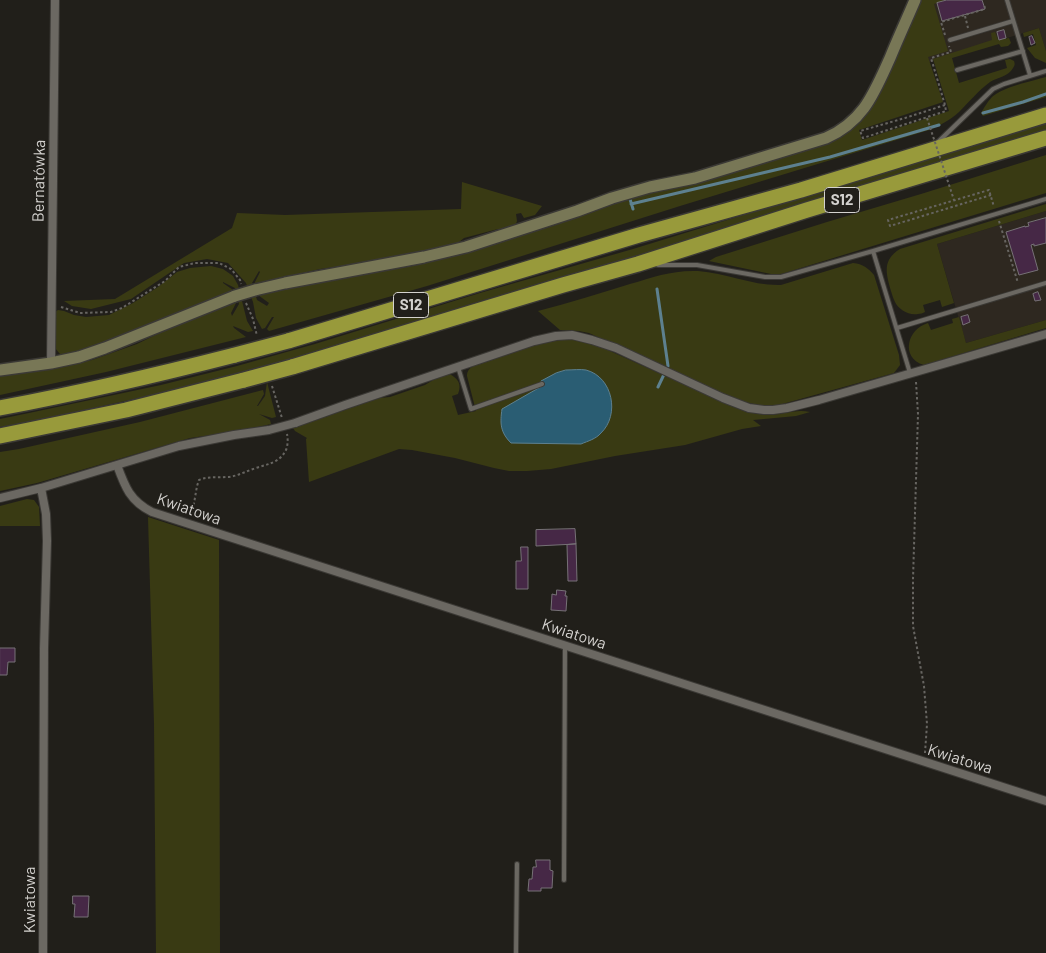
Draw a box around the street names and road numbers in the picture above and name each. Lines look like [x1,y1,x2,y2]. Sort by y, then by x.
street label: Bernatówka [29,140,49,222]
road number: S12 [824,188,860,212]
road number: S12 [394,292,428,318]
street label: Kwiatowa [154,489,224,529]
street label: Kwiatowa [539,615,609,653]
street label: Kwiatowa [925,740,995,778]
street label: Kwiatowa [20,867,40,933]

